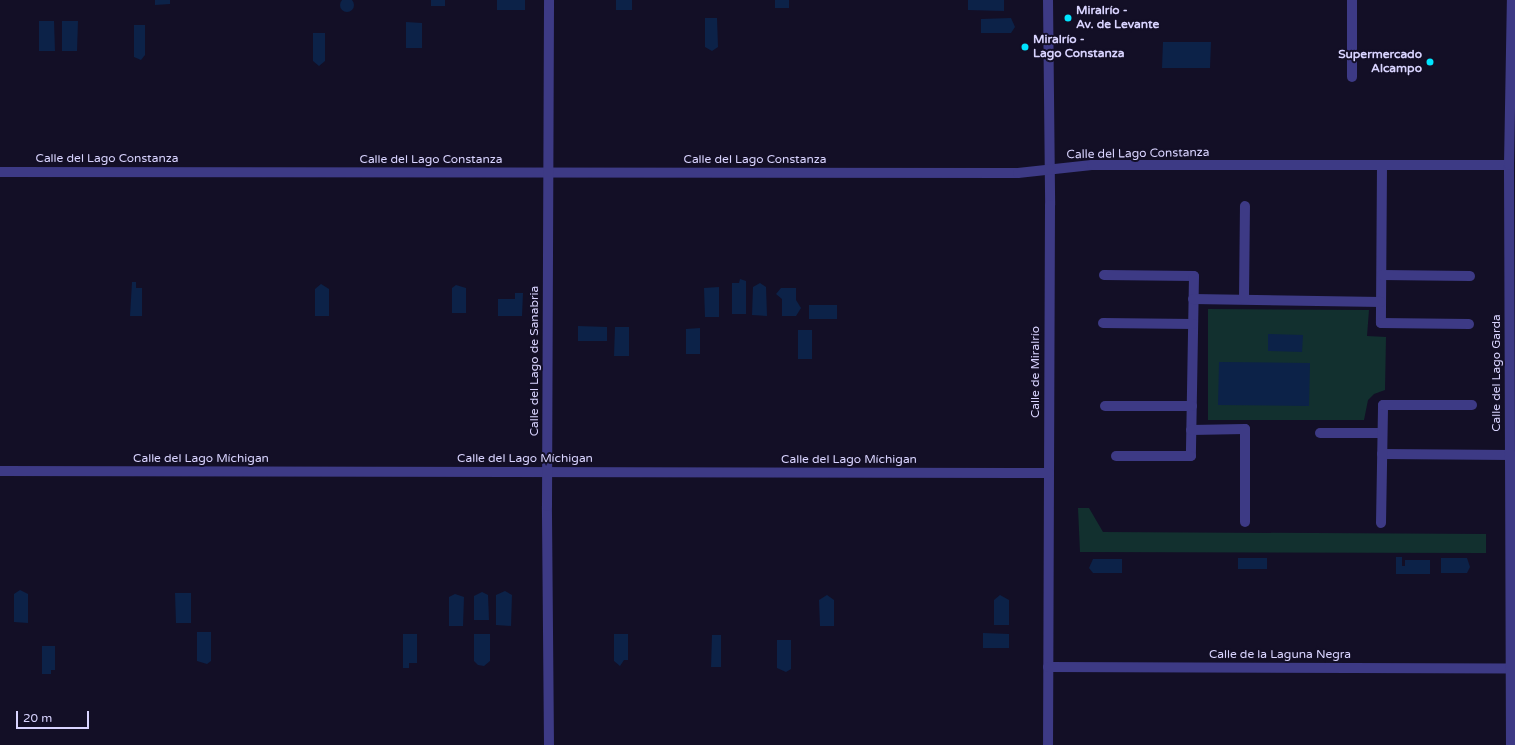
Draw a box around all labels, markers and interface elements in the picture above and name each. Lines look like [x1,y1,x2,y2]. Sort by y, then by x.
place label: Miralrío - Av. de Levante [1076,4,1159,32]
marker: Miralrío - Av. de Levante [1063,13,1073,23]
place label: Miralrío - Lago Constanza [1033,33,1124,61]
marker: Miralrío - Lago Constanza [1020,42,1030,52]
place label: Supermercado Alcampo [1338,48,1422,76]
marker: Supermercado Alcampo [1425,57,1435,67]
street label: Calle del Lago Constanza [1066,146,1210,162]
street label: Calle del Lago Constanza [36,152,178,166]
street label: Calle del Lago Constanza [360,153,502,167]
street label: Calle del Lago Constanza [684,153,826,167]
street label: Calle del Lago de Sanabria [528,286,542,436]
street label: Calle del Lago Garda [1490,314,1504,432]
street label: Calle de Miralrío [1029,326,1043,418]
street label: Calle del Lago Míchigan [133,452,269,466]
street label: Calle del Lago Míchigan [457,452,593,466]
street label: Calle del Lago Míchigan [781,453,917,467]
street label: Calle de la Laguna Negra [1209,648,1351,662]
scale bar [18,703,91,729]
text: 20 m [23,711,52,725]

